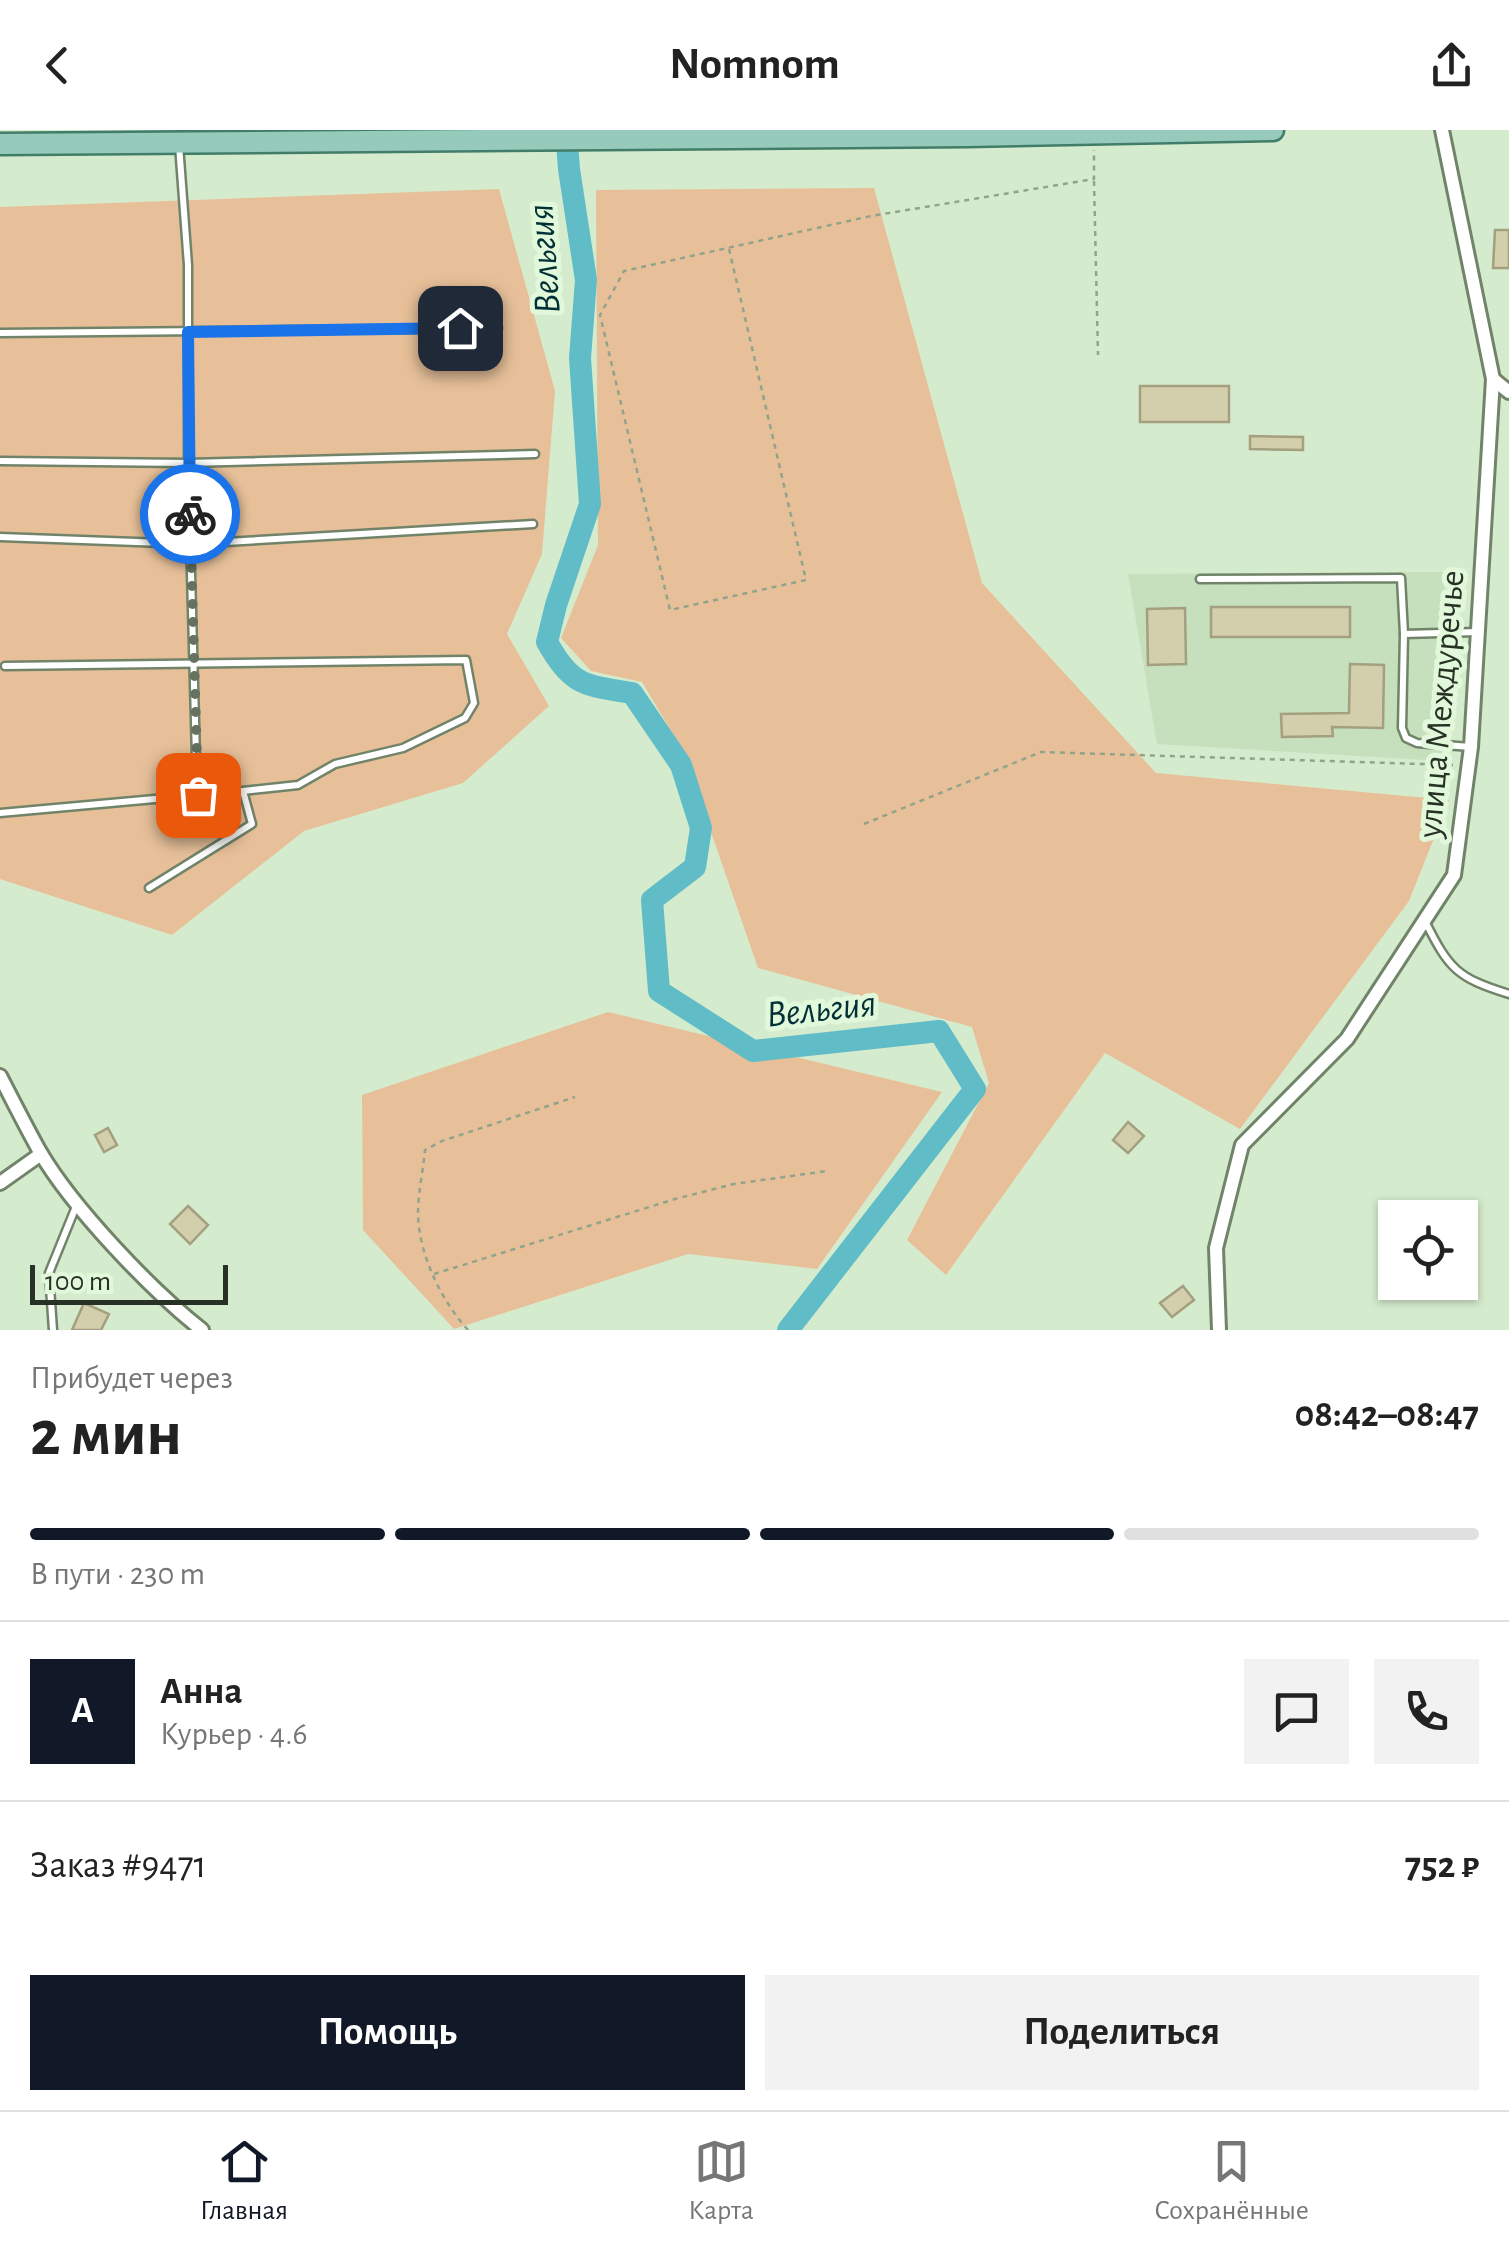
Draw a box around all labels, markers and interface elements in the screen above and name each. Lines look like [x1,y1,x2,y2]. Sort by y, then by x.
icon: back [30,38,85,93]
icon: share [1424,38,1479,93]
text: Nomnom [669,42,840,87]
water label: Вельгия [522,203,568,315]
pin [418,286,503,371]
icon: home [433,301,488,356]
courier [140,464,240,564]
icon: bike [163,487,218,542]
street label: улица Междуречье [1412,569,1471,840]
pin [156,753,241,838]
icon: bag [171,768,226,823]
water label: Вельгия [765,985,878,1035]
map controls [1378,1200,1478,1300]
button: locate [1378,1200,1478,1300]
scale bar [30,1260,228,1304]
text: 100 m [45,1268,111,1296]
text: Прибудет через [30,1362,233,1394]
text: 08:42–08:47 [1294,1396,1479,1434]
text: 2 мин [30,1402,182,1467]
text: В пути · 230 m [30,1558,205,1590]
button: chat [1244,1659,1349,1764]
button: phone [1374,1659,1479,1764]
text: Анна [160,1673,243,1711]
text: А [71,1692,94,1730]
text: Курьер · 4.6 [160,1718,308,1750]
text: Заказ #9471 [30,1847,207,1885]
text: 752 ₽ [1405,1847,1479,1885]
button: Помощь [30,1975,745,2090]
button: Поделиться [765,1975,1479,2090]
tab: Главная [200,2134,288,2228]
tab: Карта [688,2134,754,2228]
tab: Сохранённые [1154,2134,1309,2228]

